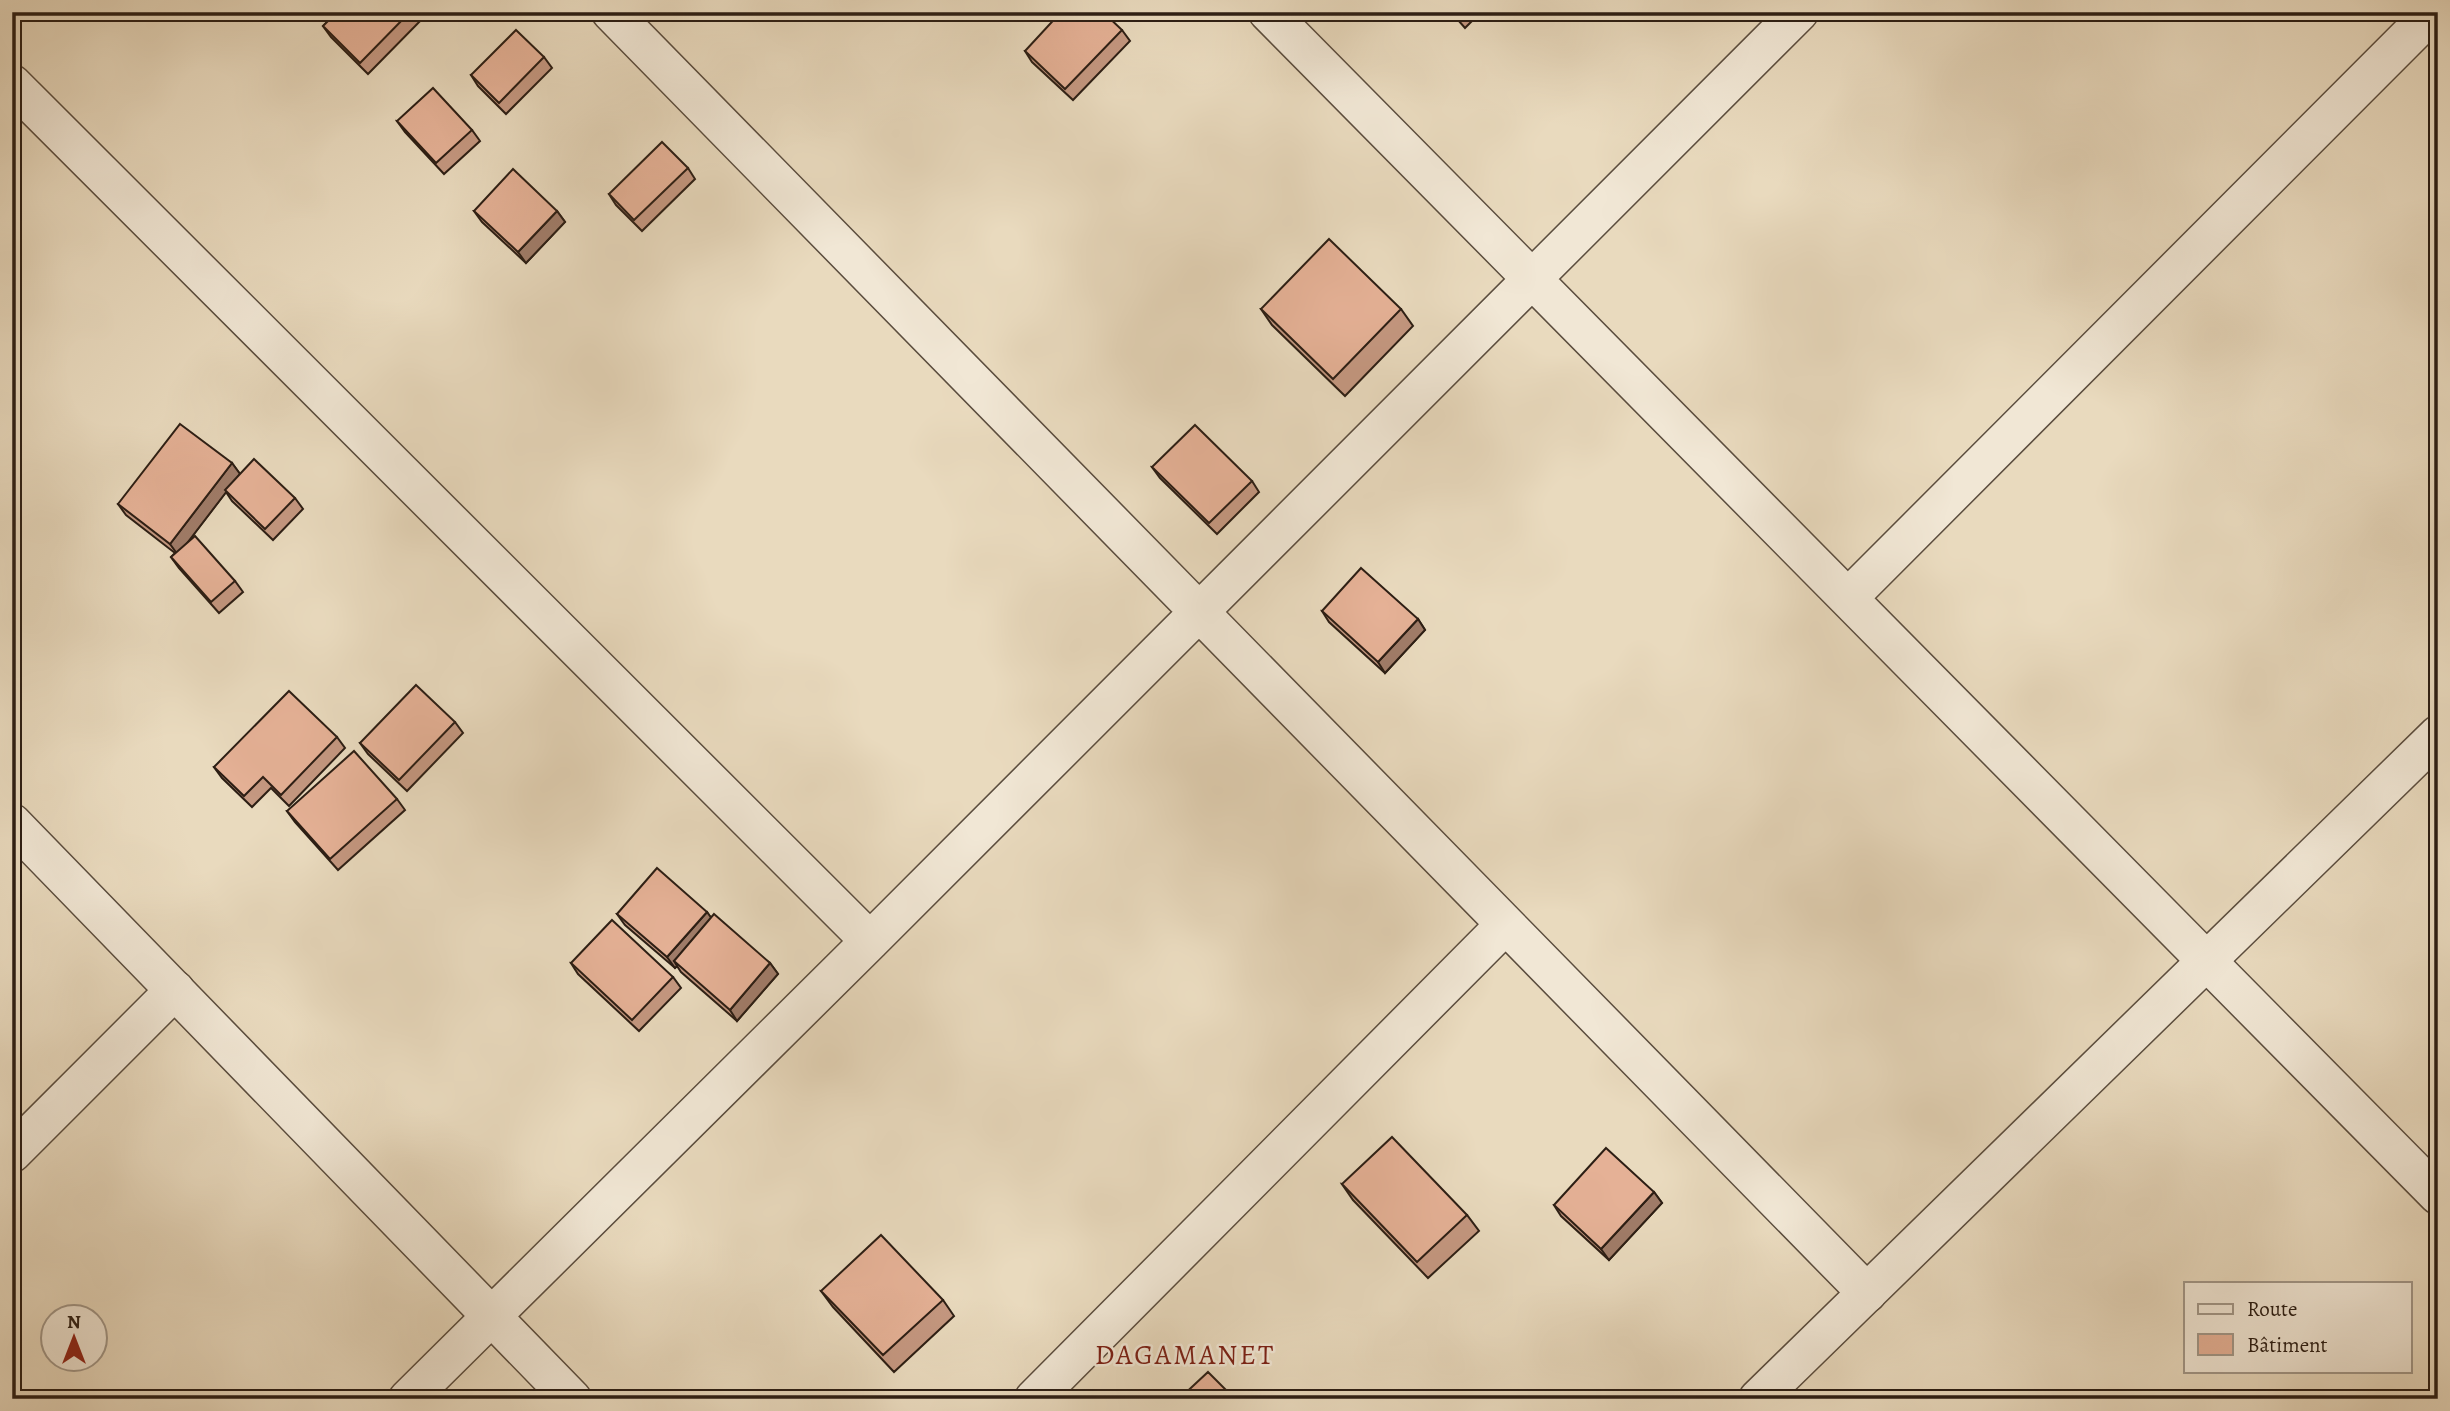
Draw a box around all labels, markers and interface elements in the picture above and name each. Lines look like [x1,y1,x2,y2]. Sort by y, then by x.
legend [2184,1282,2412,1372]
text: Route [2247,1295,2297,1323]
north arrow [38,1302,108,1372]
text: N [67,1309,81,1335]
text: Bâtiment [2247,1331,2328,1359]
district label: DAGAMANET [1095,1336,1275,1374]

